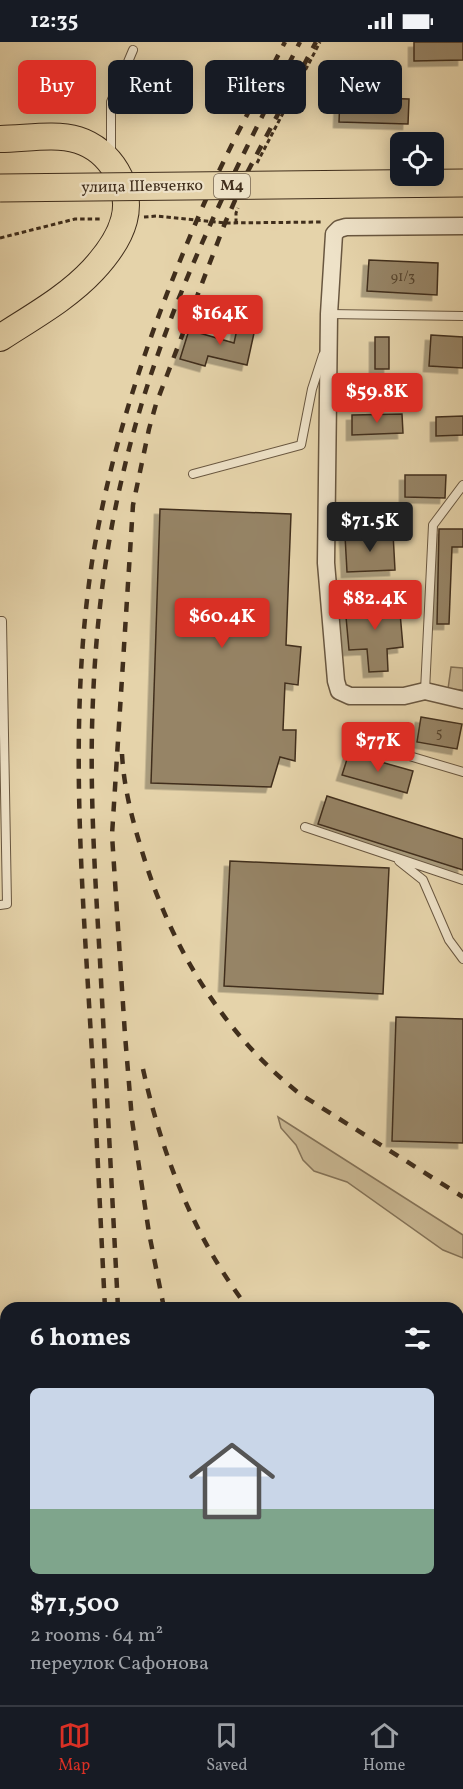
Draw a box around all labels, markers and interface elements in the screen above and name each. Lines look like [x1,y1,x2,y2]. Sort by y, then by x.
text: 12:35 [30,6,78,37]
chip: Buy [18,60,96,114]
chip: Rent [108,60,193,114]
chip: Filters [205,60,306,114]
chip: New [318,60,402,114]
map controls [390,132,444,186]
button: locate [390,132,444,186]
road number: M4 [214,174,250,198]
street label: улица Шевченко [81,175,203,199]
house number: 91/3 [391,268,415,287]
pin: $164K [178,295,262,346]
text: $164K [192,300,248,328]
pin: $59.8K [328,373,426,424]
text: $59.8K [346,378,408,406]
pin: $71.5K [321,502,419,553]
text: $71.5K [341,507,399,535]
pin: $82.4K [326,580,424,631]
text: $82.4K [343,585,407,613]
pin: $60.4K [173,598,271,649]
text: $60.4K [189,603,255,631]
pin: $77K [342,722,414,773]
house number: 5 [436,724,442,743]
text: $77K [356,727,400,755]
text: 6 homes [30,1320,131,1356]
icon: filters [401,1322,434,1355]
icon: home [178,1427,286,1535]
text: $71,500 [30,1586,119,1622]
text: 2 rooms · 64 m² [30,1622,163,1650]
text: переулок Сафонова [30,1650,209,1678]
tab: Map [58,1719,91,1777]
tab: Saved [206,1719,247,1777]
tab: Home [363,1719,405,1777]

